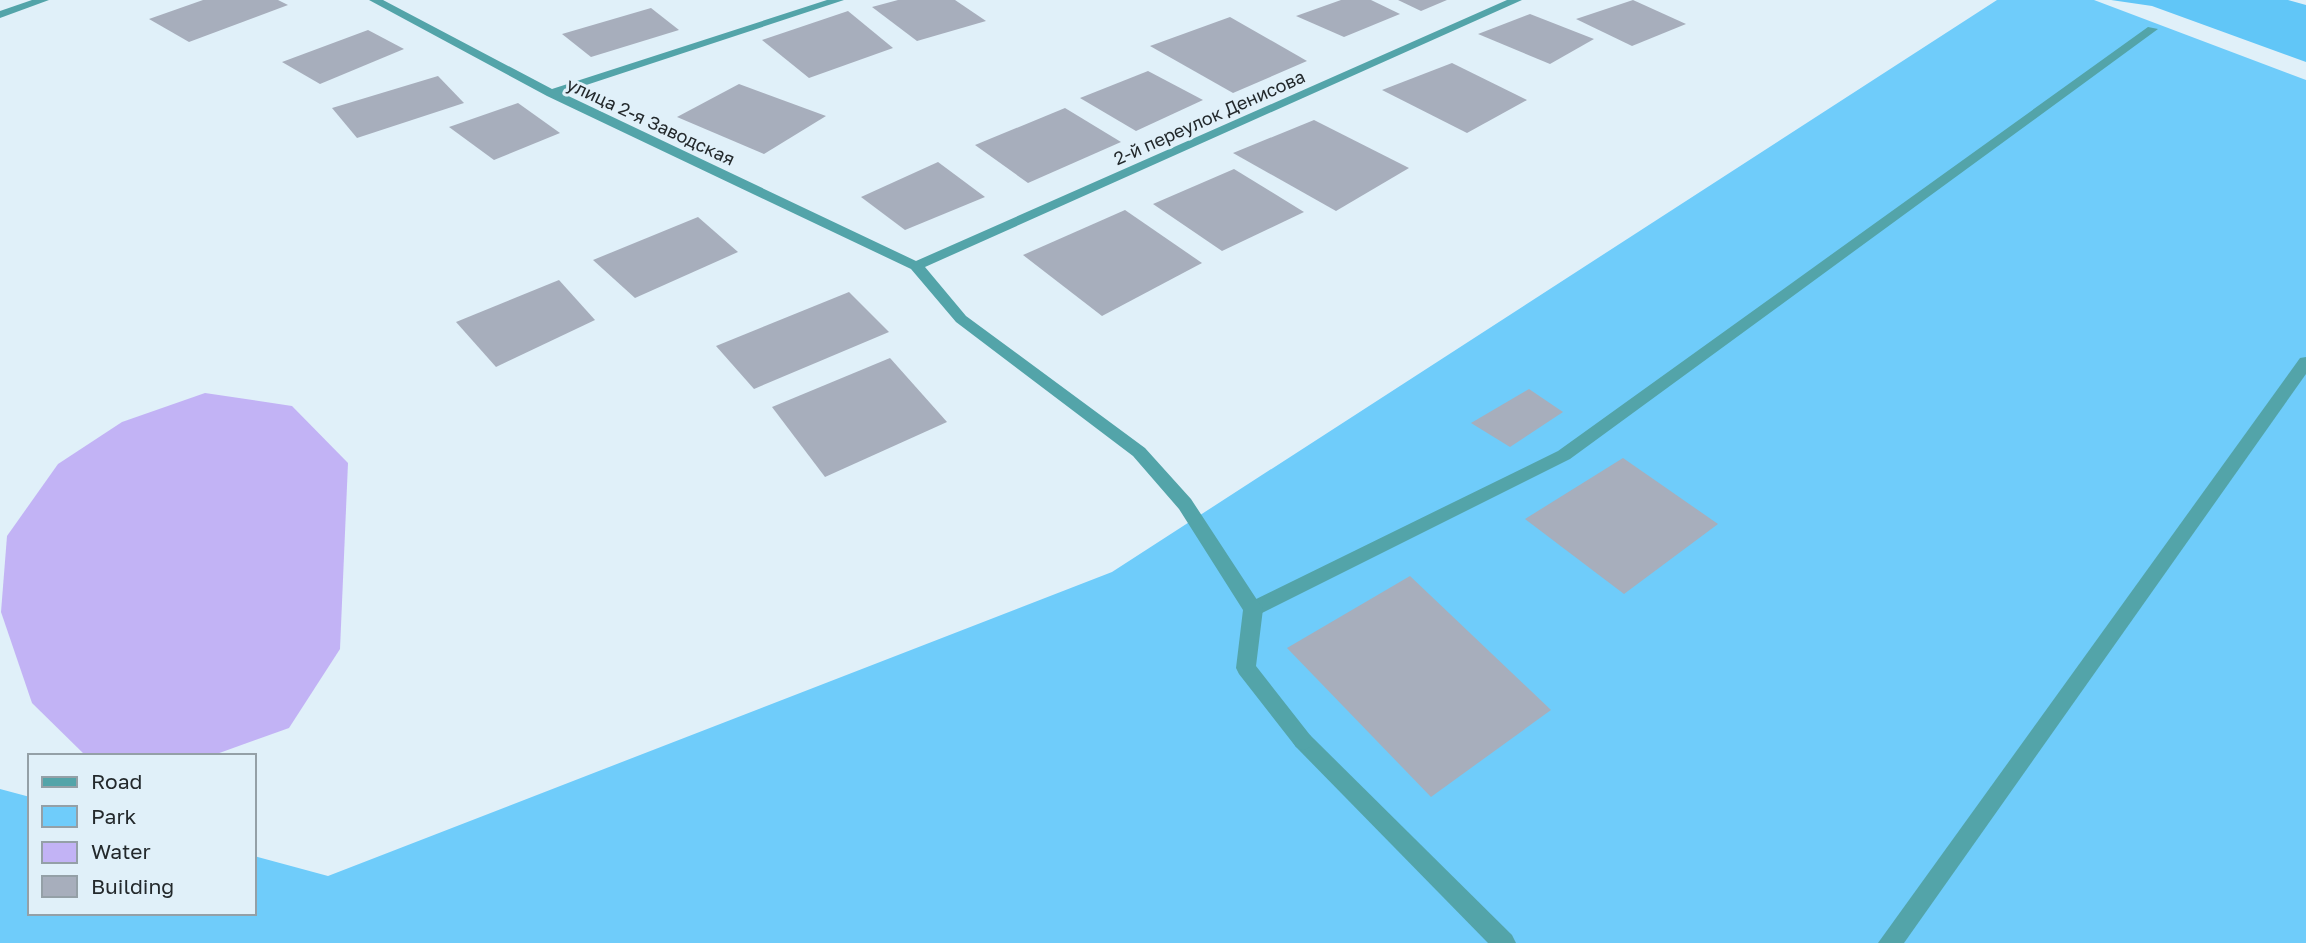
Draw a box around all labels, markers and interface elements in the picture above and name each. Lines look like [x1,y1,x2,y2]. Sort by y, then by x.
street label: 2-й переулок Денисова [1110,65,1308,169]
street label: улица 2-я Заводская [563,72,739,170]
legend [28,754,256,915]
text: Road [91,768,142,794]
text: Park [91,803,137,829]
text: Water [91,838,151,864]
text: Building [91,873,174,899]

